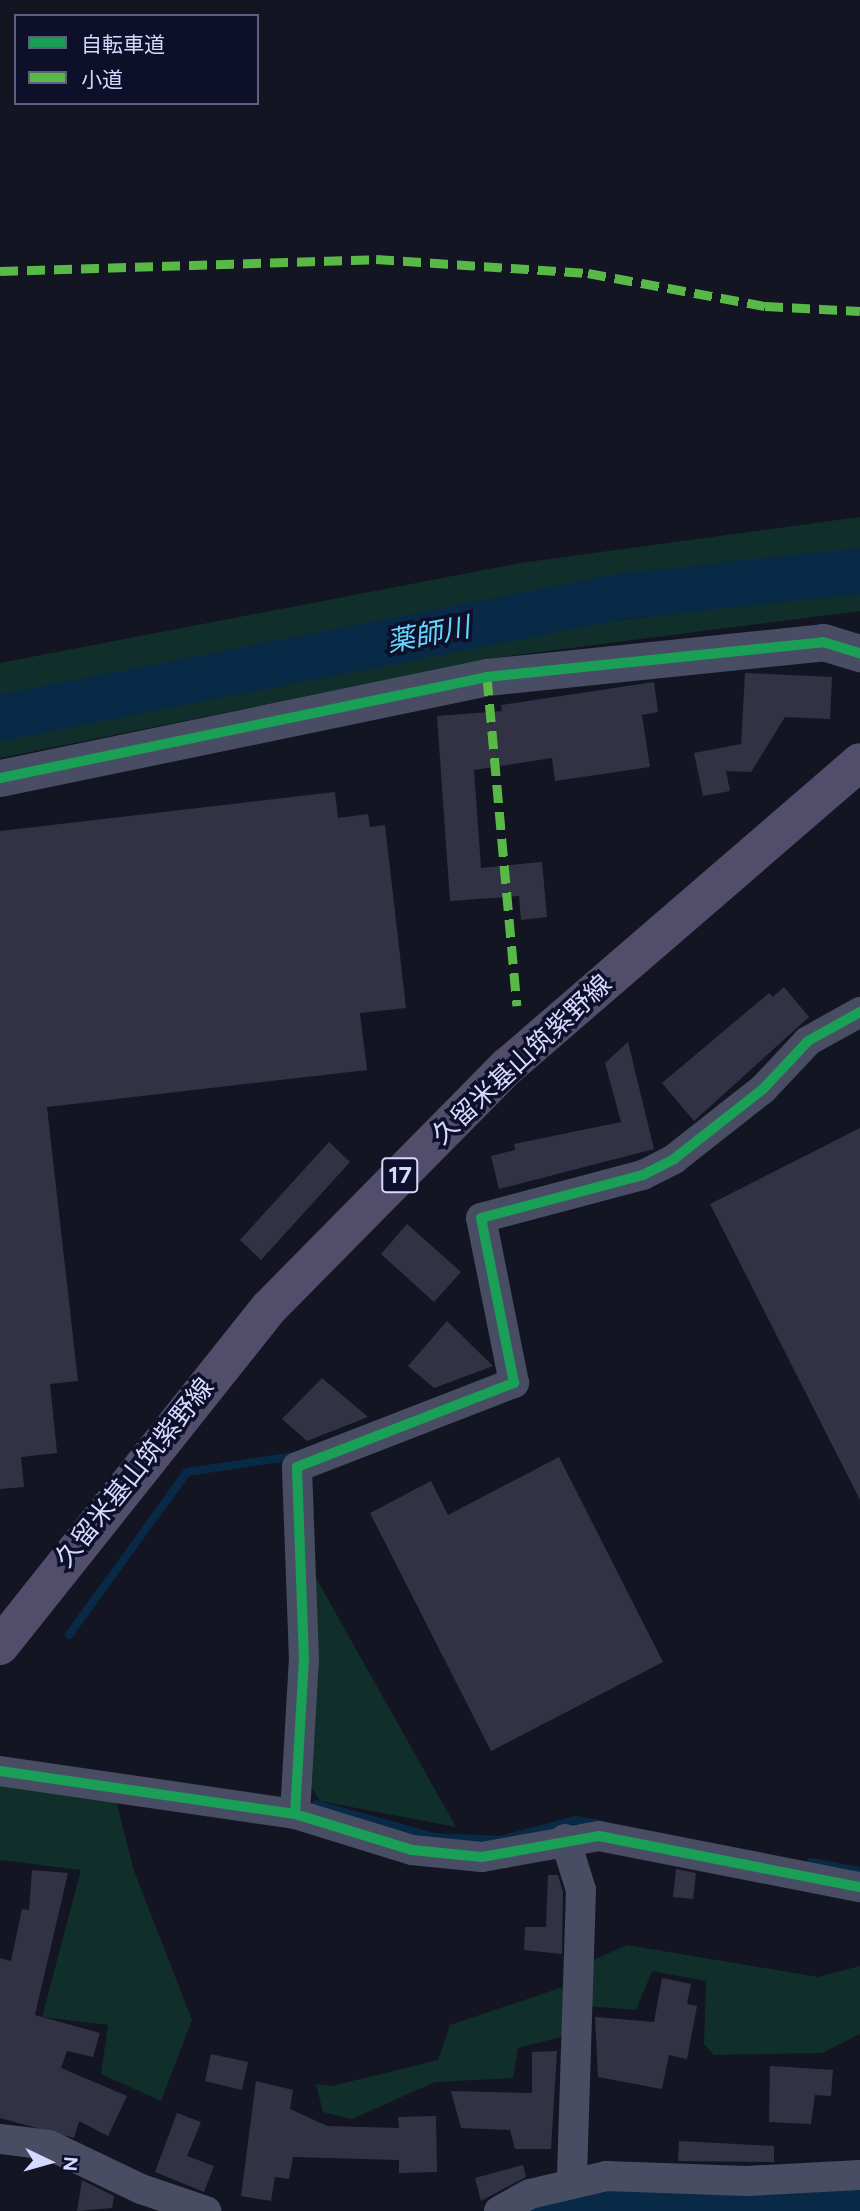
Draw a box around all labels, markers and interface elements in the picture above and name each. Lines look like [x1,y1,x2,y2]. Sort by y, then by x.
legend [14,14,259,105]
text: 自転車道 [81,32,165,57]
text: 小道 [81,67,123,92]
water label: 薬師川 [384,609,472,659]
street label: 久留米基山筑紫野線 [426,969,618,1151]
road number: 17 [381,1154,419,1196]
street label: 久留米基山筑紫野線 [49,1372,221,1574]
north arrow [14,2127,84,2197]
text: N [58,2156,83,2172]

